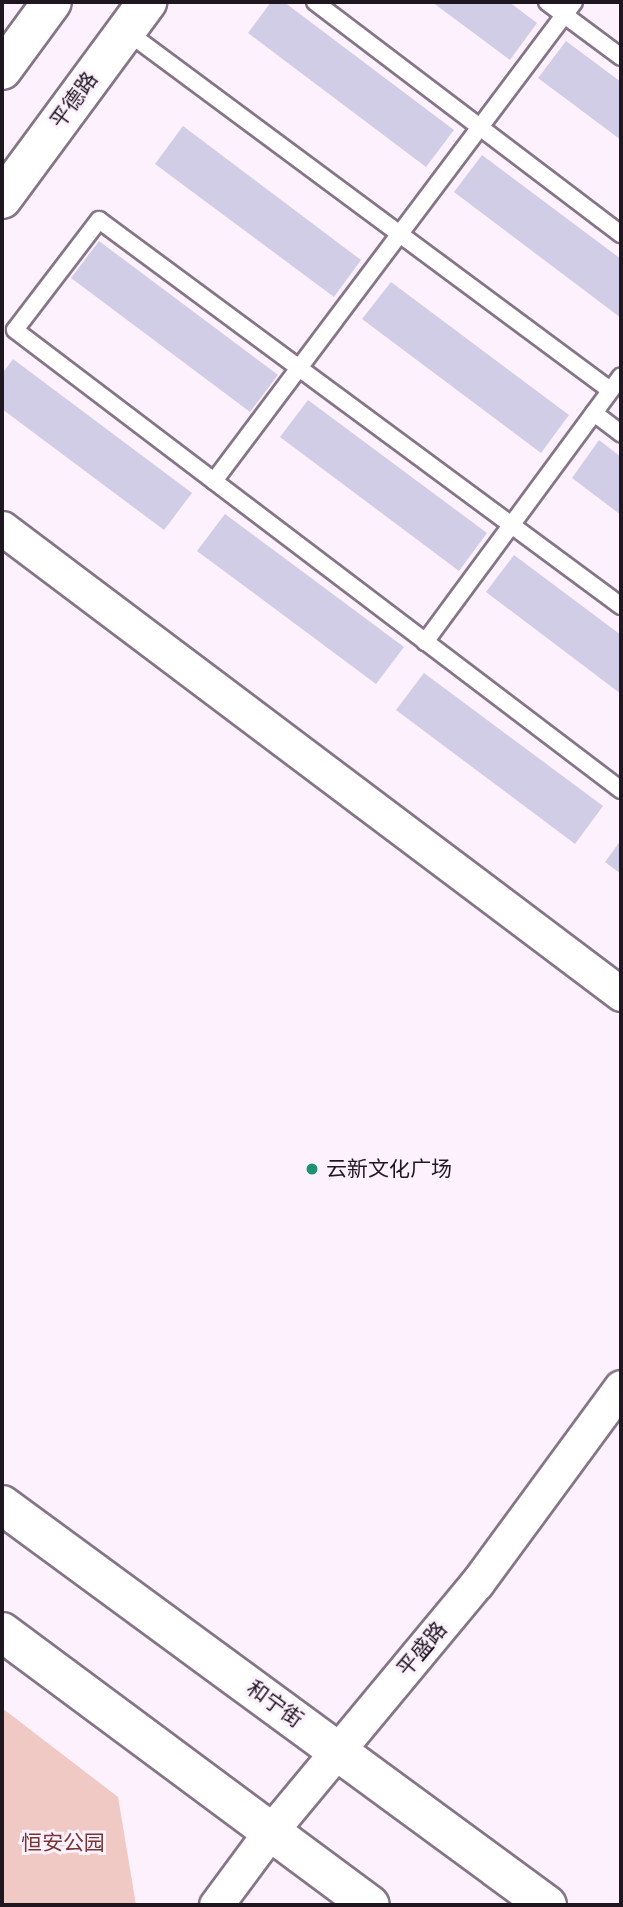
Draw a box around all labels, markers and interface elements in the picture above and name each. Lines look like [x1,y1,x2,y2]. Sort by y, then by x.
street label: 平德路 [45,67,103,133]
place label: 云新文化广场 [326,1156,452,1182]
marker: 云新文化广场 [304,1161,320,1177]
street label: 平盛路 [392,1617,452,1681]
street label: 和宁街 [242,1675,308,1733]
park label: 恒安公园 [21,1830,105,1856]

